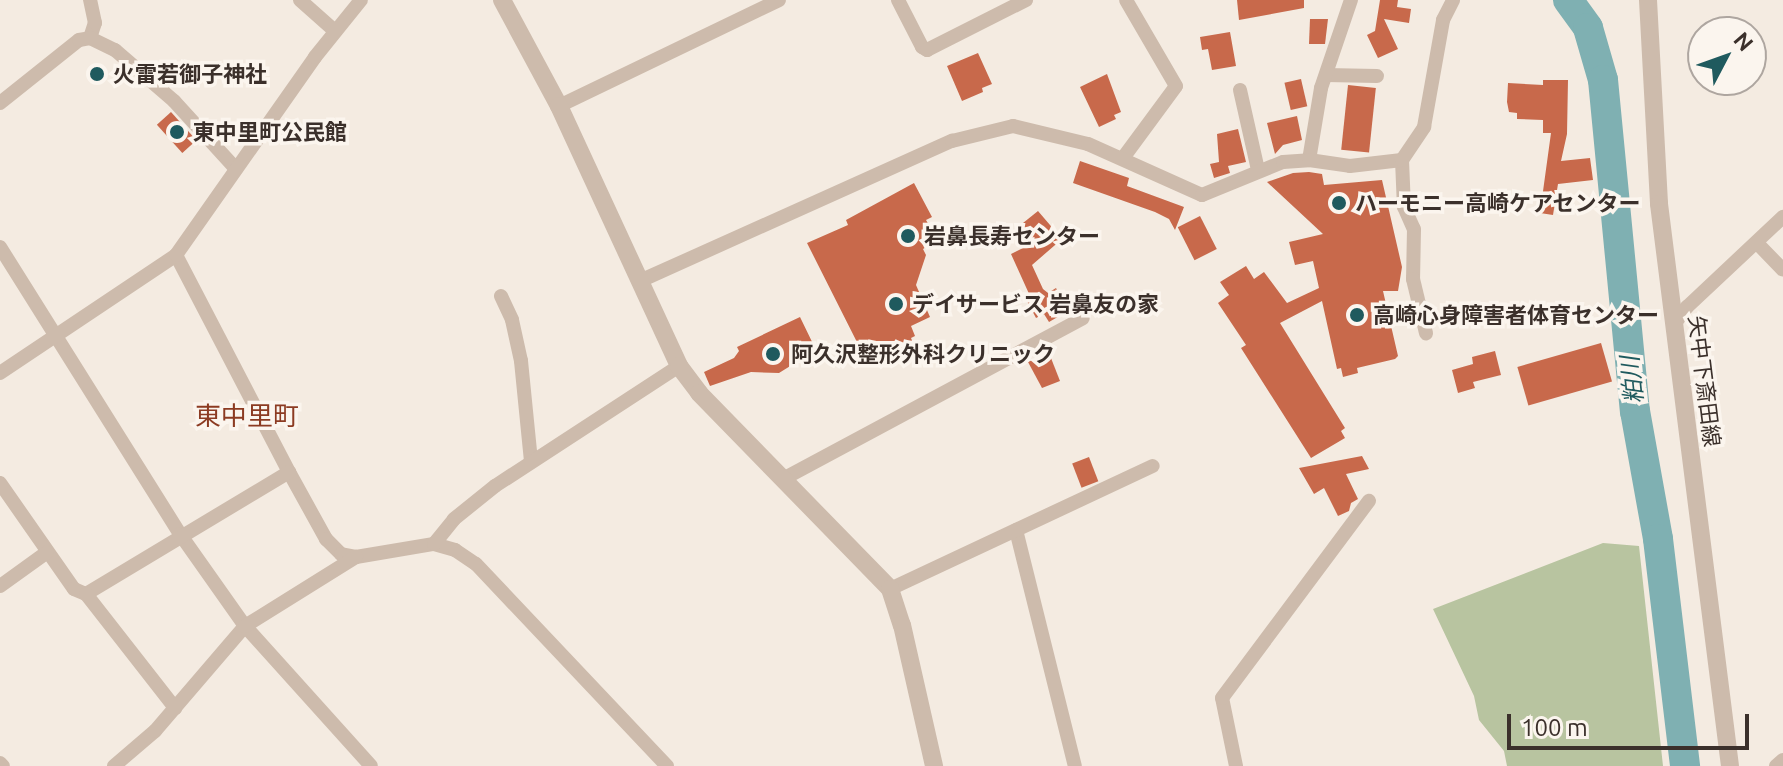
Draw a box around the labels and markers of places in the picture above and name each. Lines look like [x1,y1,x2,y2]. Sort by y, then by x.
place label: 火雷若御子神社 [113,61,267,87]
marker: 火雷若御子神社 [88,65,106,83]
place label: 東中里町公民館 [193,119,347,145]
marker: 東中里町公民館 [168,123,186,141]
place label: ハーモニー高崎ケアセンター [1355,190,1641,216]
marker: ハーモニー高崎ケアセンター [1330,194,1348,212]
place label: 岩鼻長寿センター [924,223,1100,249]
marker: 岩鼻長寿センター [899,227,917,245]
place label: デイサービス 岩鼻友の家 [912,291,1159,317]
marker: デイサービス 岩鼻友の家 [887,295,905,313]
place label: 高崎心身障害者体育センター [1373,302,1659,328]
marker: 高崎心身障害者体育センター [1348,306,1366,324]
place label: 阿久沢整形外科クリニック [791,341,1055,367]
marker: 阿久沢整形外科クリニック [762,343,784,365]

